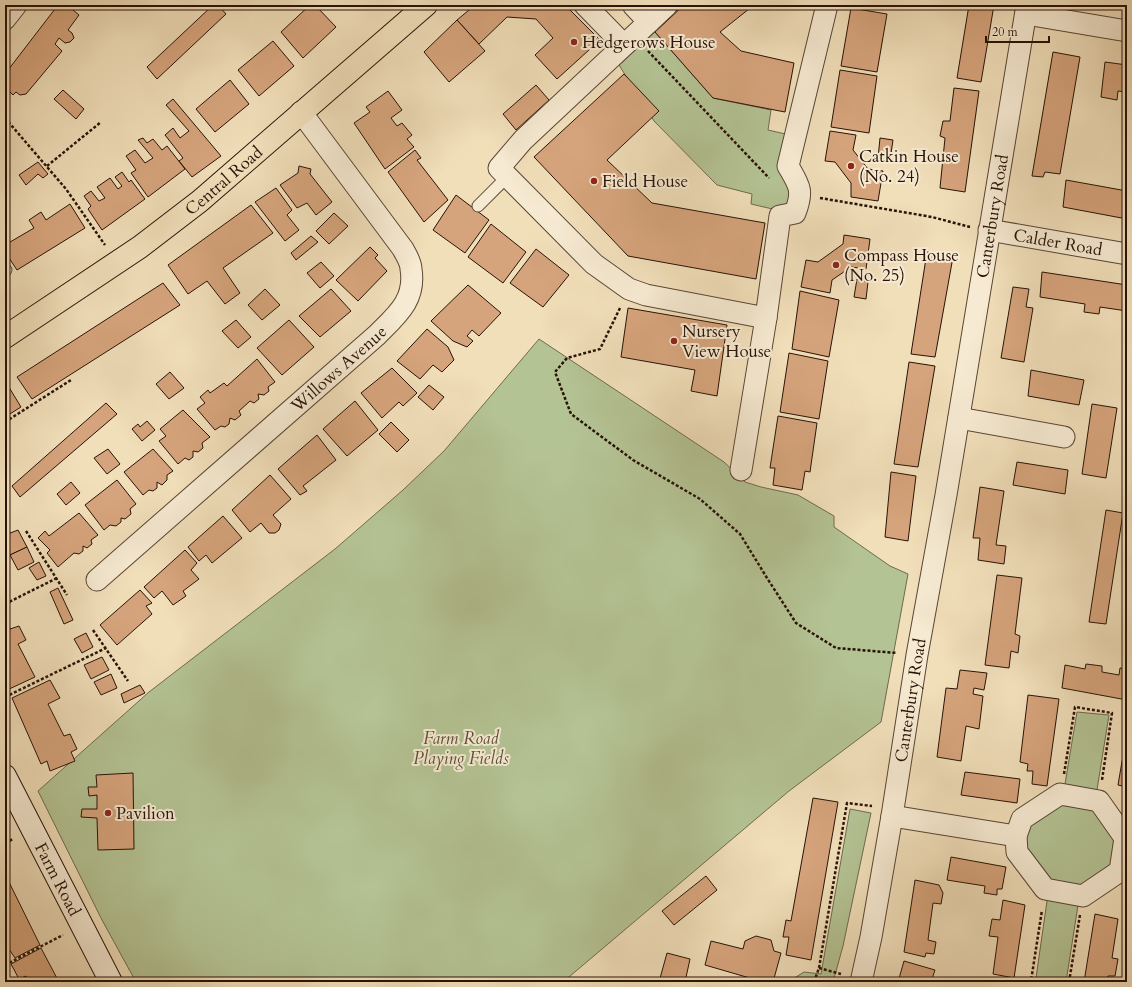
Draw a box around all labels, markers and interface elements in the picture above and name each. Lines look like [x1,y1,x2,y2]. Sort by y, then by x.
scale bar [986,18,1049,44]
text: 20 m [992,24,1019,40]
place label: Hedgerows House [582,31,716,54]
marker: Hedgerows House [569,37,579,47]
street label: Central Road [180,141,268,221]
place label: Catkin House (No. 24) [859,145,959,188]
street label: Canterbury Road [971,153,1014,280]
marker: Catkin House (No. 24) [846,161,856,171]
place label: Field House [602,170,688,193]
marker: Field House [589,176,599,186]
street label: Calder Road [1012,223,1104,261]
place label: Compass House (No. 25) [844,244,959,287]
marker: Compass House (No. 25) [831,260,841,270]
place label: Nursery View House [682,320,771,363]
street label: Willows Avenue [285,321,392,418]
marker: Nursery View House [669,336,679,346]
street label: Canterbury Road [890,637,932,764]
park label: Farm Road Playing Fields [413,727,509,770]
place label: Pavilion [116,802,175,825]
marker: Pavilion [103,808,113,818]
street label: Farm Road [29,839,86,920]

